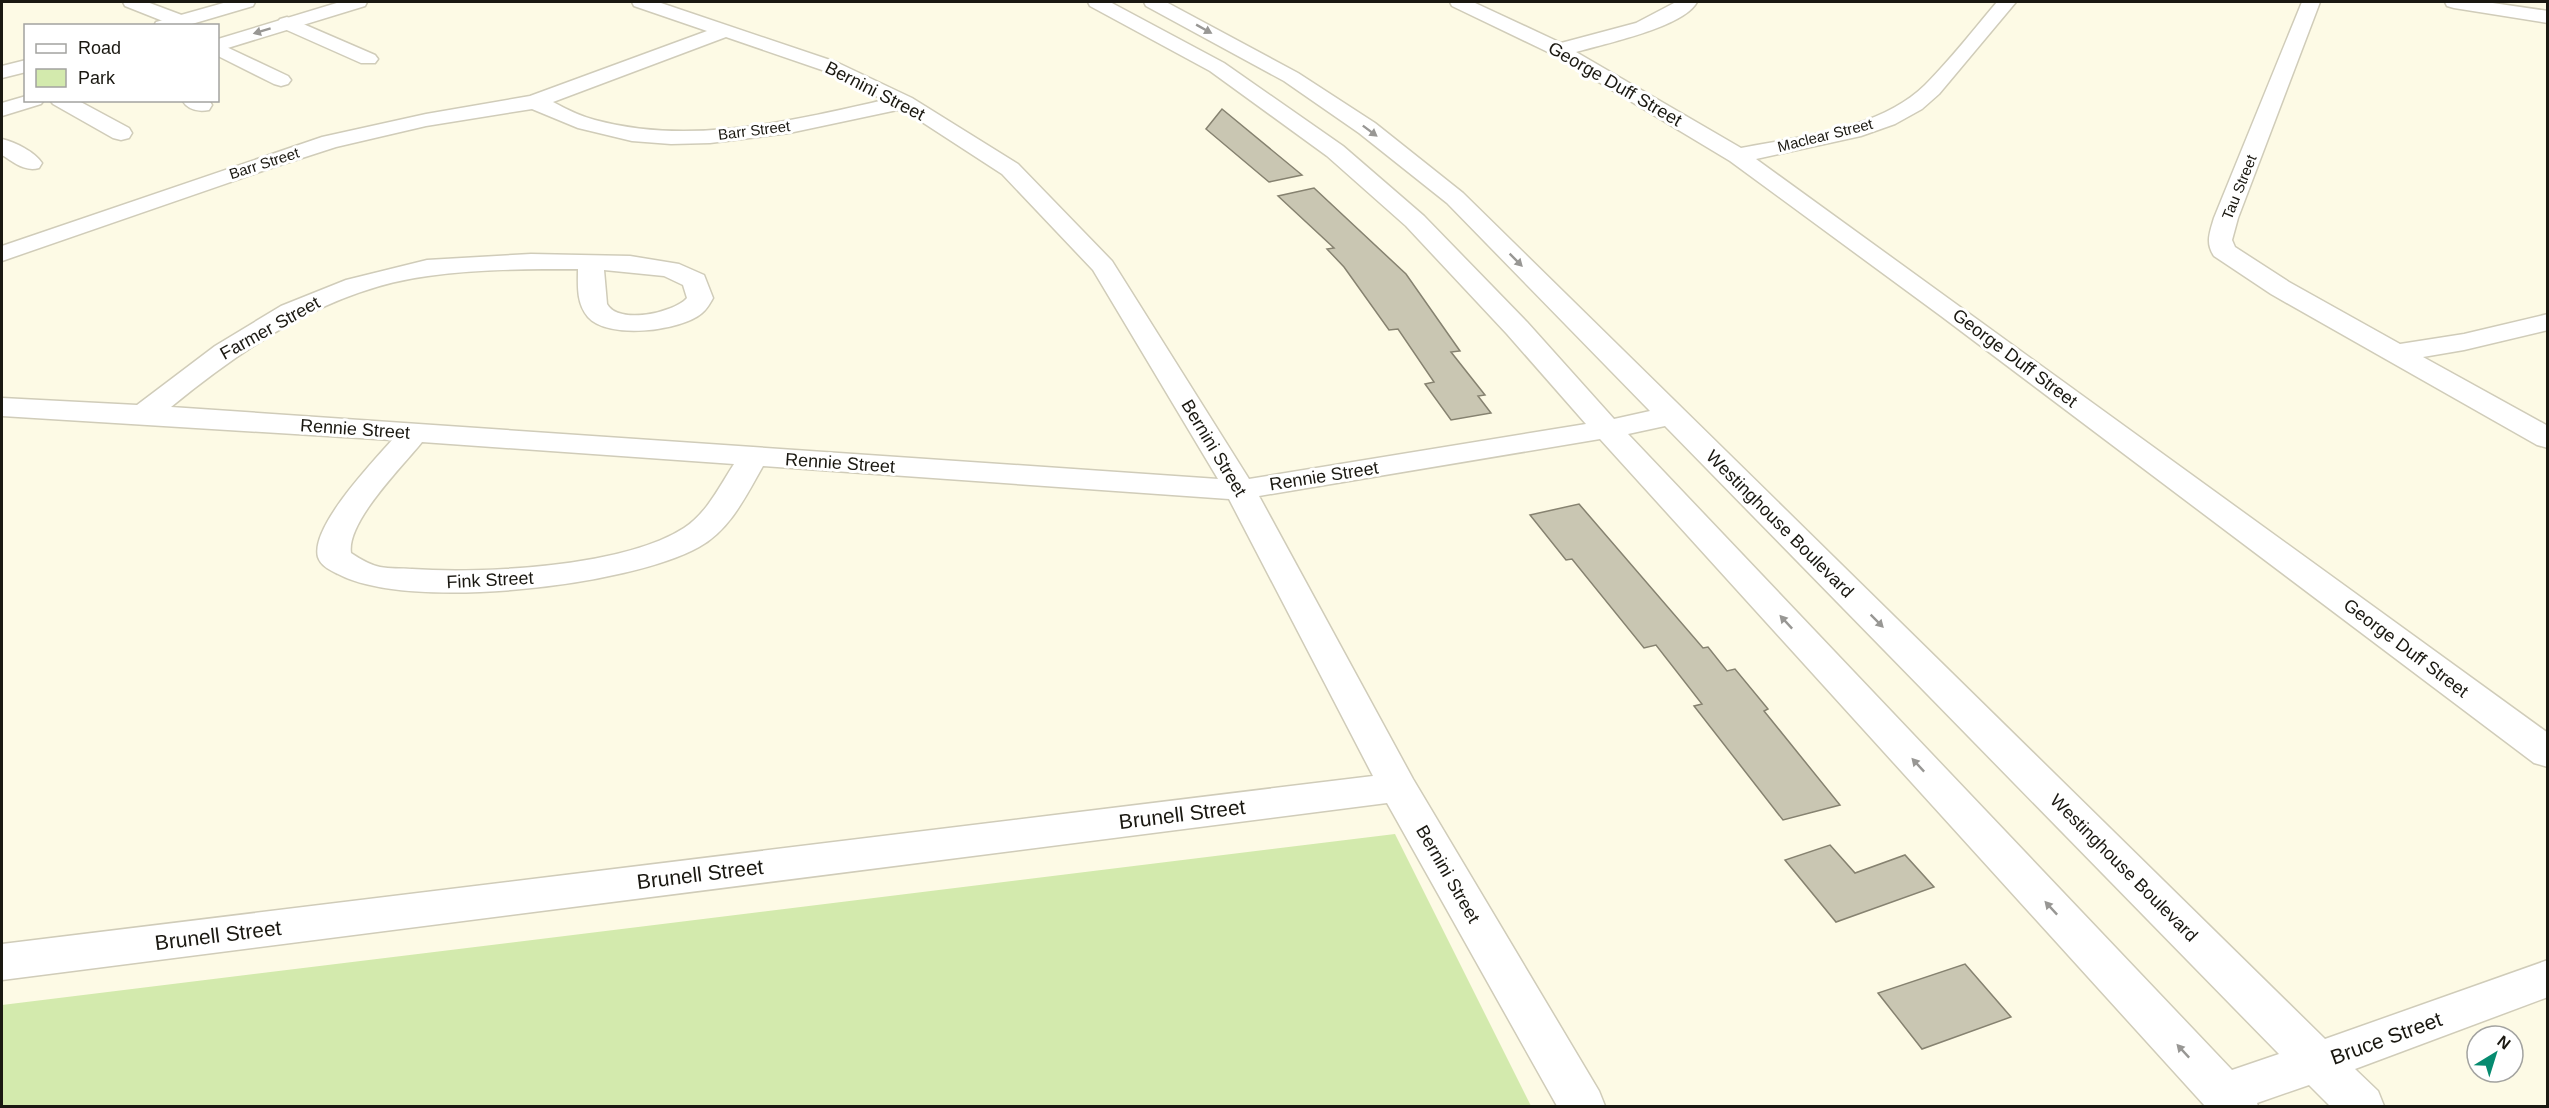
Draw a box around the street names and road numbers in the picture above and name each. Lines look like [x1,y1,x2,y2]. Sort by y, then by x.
street label: George Duff Street [1545,38,1685,130]
street label: Bernini Street [822,57,928,125]
street label: Maclear Street [1776,115,1875,155]
street label: Barr Street [717,117,792,143]
street label: Barr Street [227,143,302,182]
street label: Tau Street [2218,151,2260,222]
street label: Farmer Street [217,292,323,364]
street label: George Duff Street [1949,305,2081,411]
street label: Bernini Street [1177,396,1251,500]
street label: Rennie Street [299,415,411,443]
street label: Westinghouse Boulevard [1702,446,1858,602]
street label: Rennie Street [784,449,896,477]
street label: Rennie Street [1268,458,1380,494]
street label: Fink Street [446,568,534,592]
street label: George Duff Street [2340,595,2472,701]
street label: Westinghouse Boulevard [2046,790,2202,946]
street label: Brunell Street [1117,795,1247,833]
street label: Bernini Street [1412,822,1484,926]
street label: Brunell Street [635,855,765,893]
street label: Brunell Street [153,916,283,954]
street label: Bruce Street [2327,1007,2445,1069]

